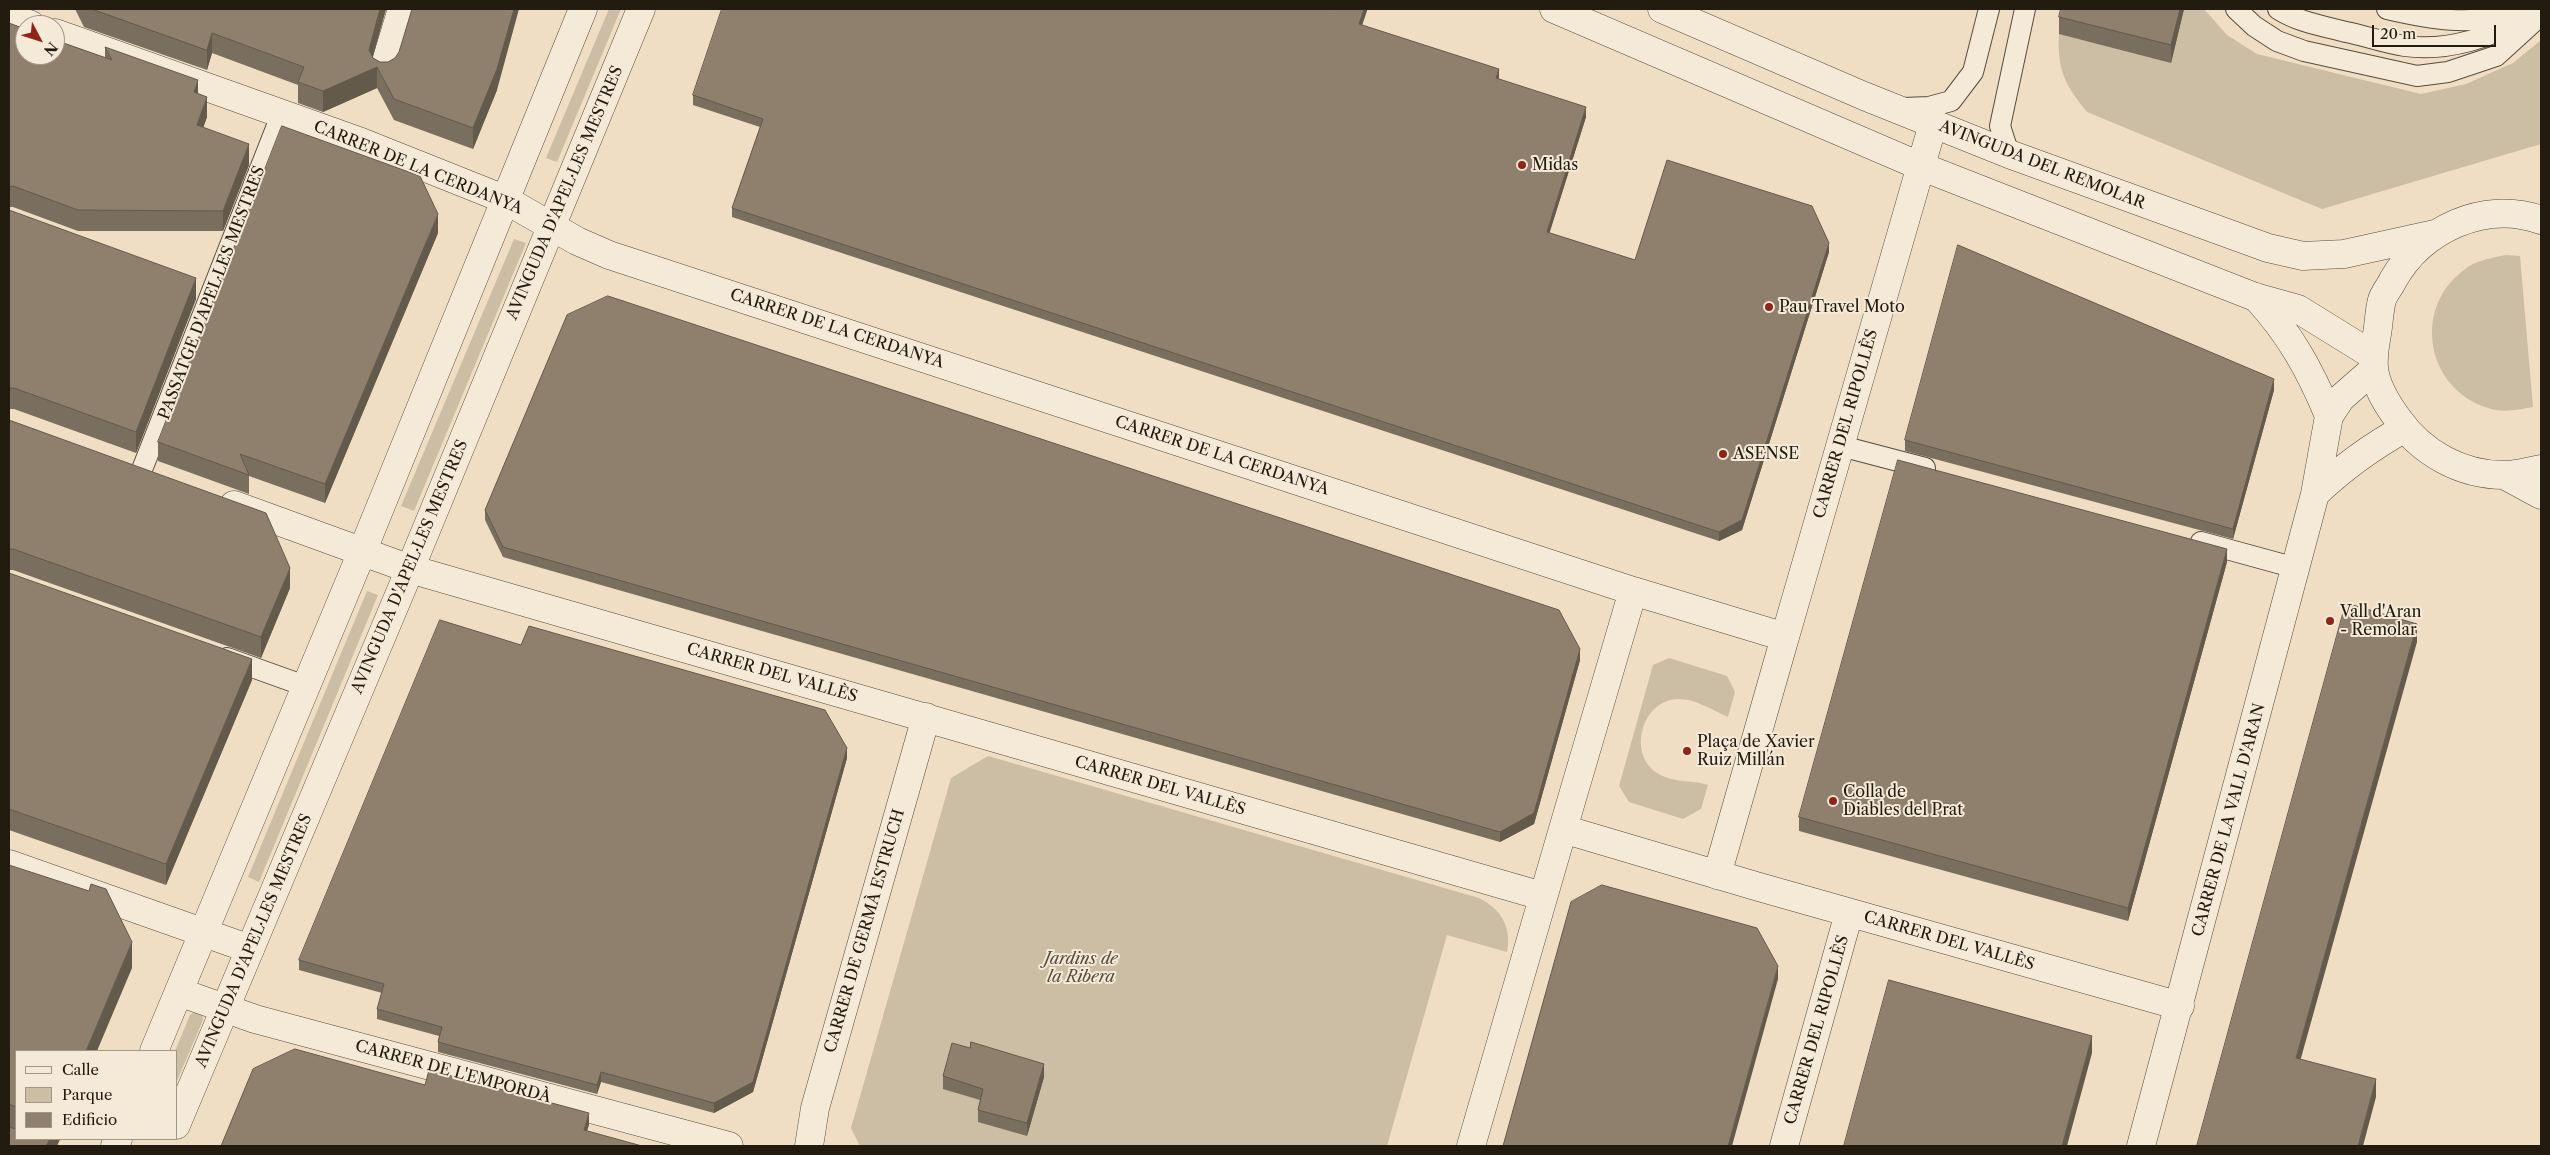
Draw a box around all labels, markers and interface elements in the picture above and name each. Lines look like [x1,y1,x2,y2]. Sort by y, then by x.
north arrow [15,15,65,65]
scale bar [2375,15,2499,47]
text: 20 m [2380,24,2416,43]
text: N [40,39,62,59]
street label: AVINGUDA D'APEL·LES MESTRES [503,63,627,323]
street label: CARRER DE LA CERDANYA [311,117,525,219]
street label: AVINGUDA DEL REMOLAR [1936,117,2148,213]
place label: Midas [1532,155,1578,175]
marker: Midas [1516,159,1528,171]
street label: PASSATGE D'APEL·LES MESTRES [155,164,269,422]
street label: CARRER DE LA CERDANYA [728,285,946,373]
place label: Pau Travel Moto [1779,297,1905,317]
marker: Pau Travel Moto [1763,301,1775,313]
street label: CARRER DEL RIPOLLÈS [1810,327,1882,521]
street label: CARRER DE LA CERDANYA [1113,412,1331,500]
street label: AVINGUDA D'APEL·LES MESTRES [348,437,472,697]
place label: ASENSE [1733,444,1799,464]
marker: ASENSE [1717,448,1729,460]
place label: Vall d'Aran - Remolar [2340,602,2422,640]
marker: Vall d'Aran - Remolar [2324,615,2336,627]
street label: CARRER DEL VALLÈS [684,639,860,707]
street label: CARRER DE LA VALL D'ARAN [2189,701,2269,939]
place label: Plaça de Xavier Ruiz Millán [1697,732,1815,770]
marker: Plaça de Xavier Ruiz Millán [1681,745,1693,757]
street label: CARRER DEL VALLÈS [1072,752,1248,820]
place label: Colla de Diables del Prat [1843,782,1963,820]
marker: Colla de Diables del Prat [1827,795,1839,807]
street label: CARRER DE GERMÀ ESTRUCH [821,807,909,1055]
street label: AVINGUDA D'APEL·LES MESTRES [192,811,316,1071]
street label: CARRER DEL VALLÈS [1861,907,2037,975]
street label: CARRER DEL RIPOLLÈS [1781,933,1853,1127]
park label: Jardins de la Ribera [1044,949,1118,987]
street label: CARRER DE L'EMPORDÀ [353,1037,553,1107]
legend [15,1050,178,1140]
text: Calle [62,1060,99,1079]
text: Parque [62,1085,112,1104]
text: Edificio [62,1110,117,1129]

